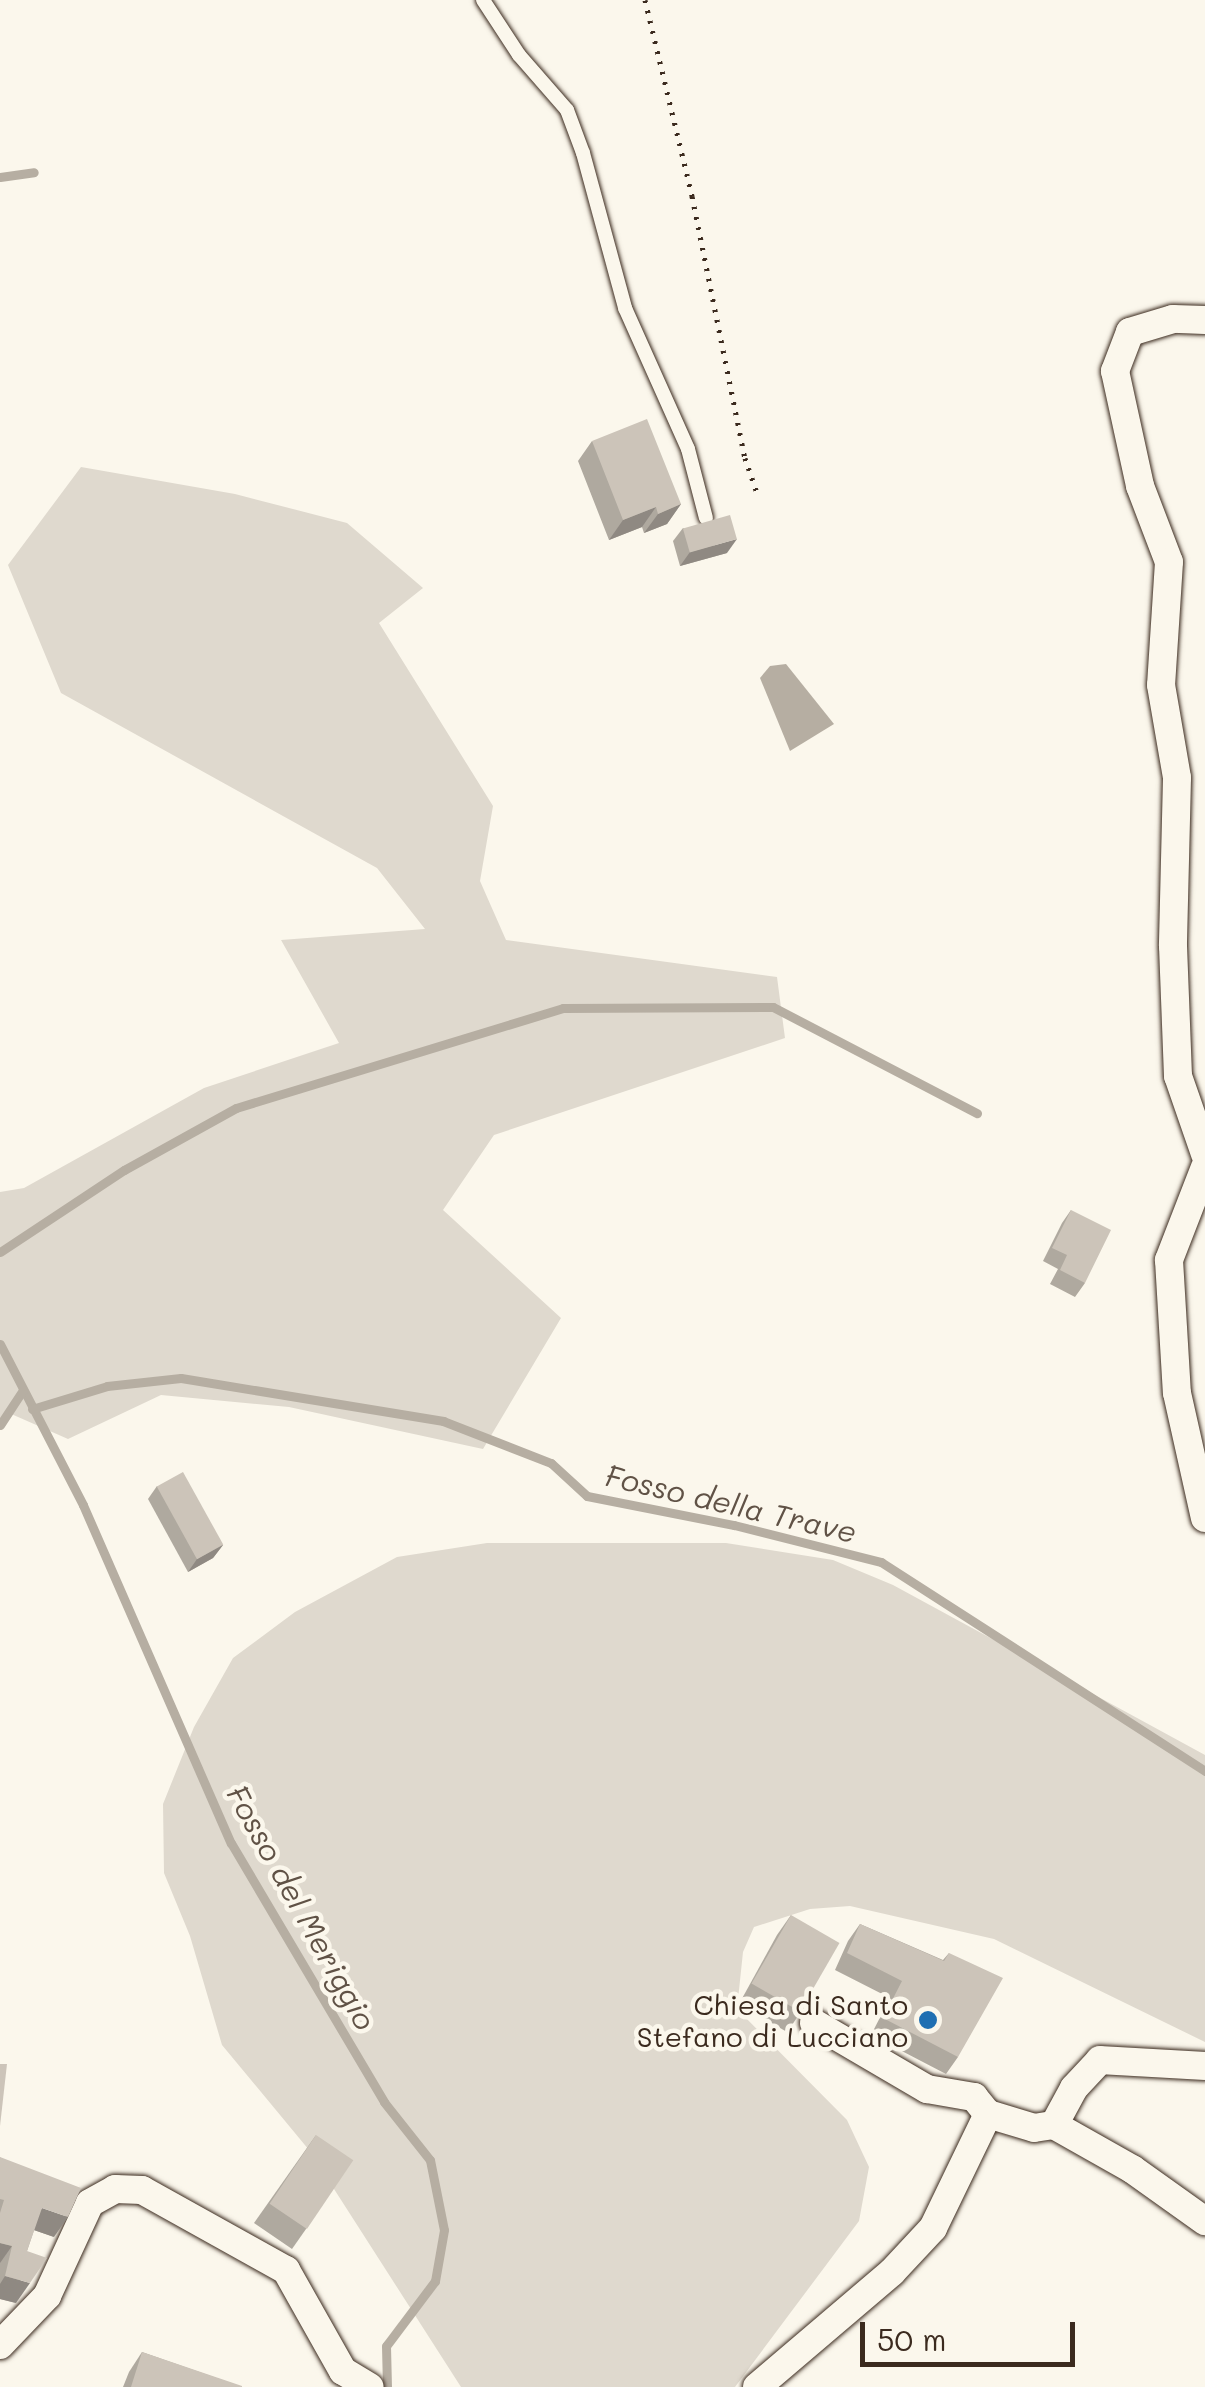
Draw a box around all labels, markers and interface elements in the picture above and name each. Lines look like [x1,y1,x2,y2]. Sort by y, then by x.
water label: Fosso della Trave [602,1457,860,1549]
water label: Fosso del Meriggio [220,1778,384,2036]
place label: Chiesa di Santo Stefano di Lucciano [637,1987,908,2053]
marker: Chiesa di Santo Stefano di Lucciano [917,2009,939,2031]
scale bar [865,2302,1080,2364]
text: 50 m [877,2319,947,2359]

